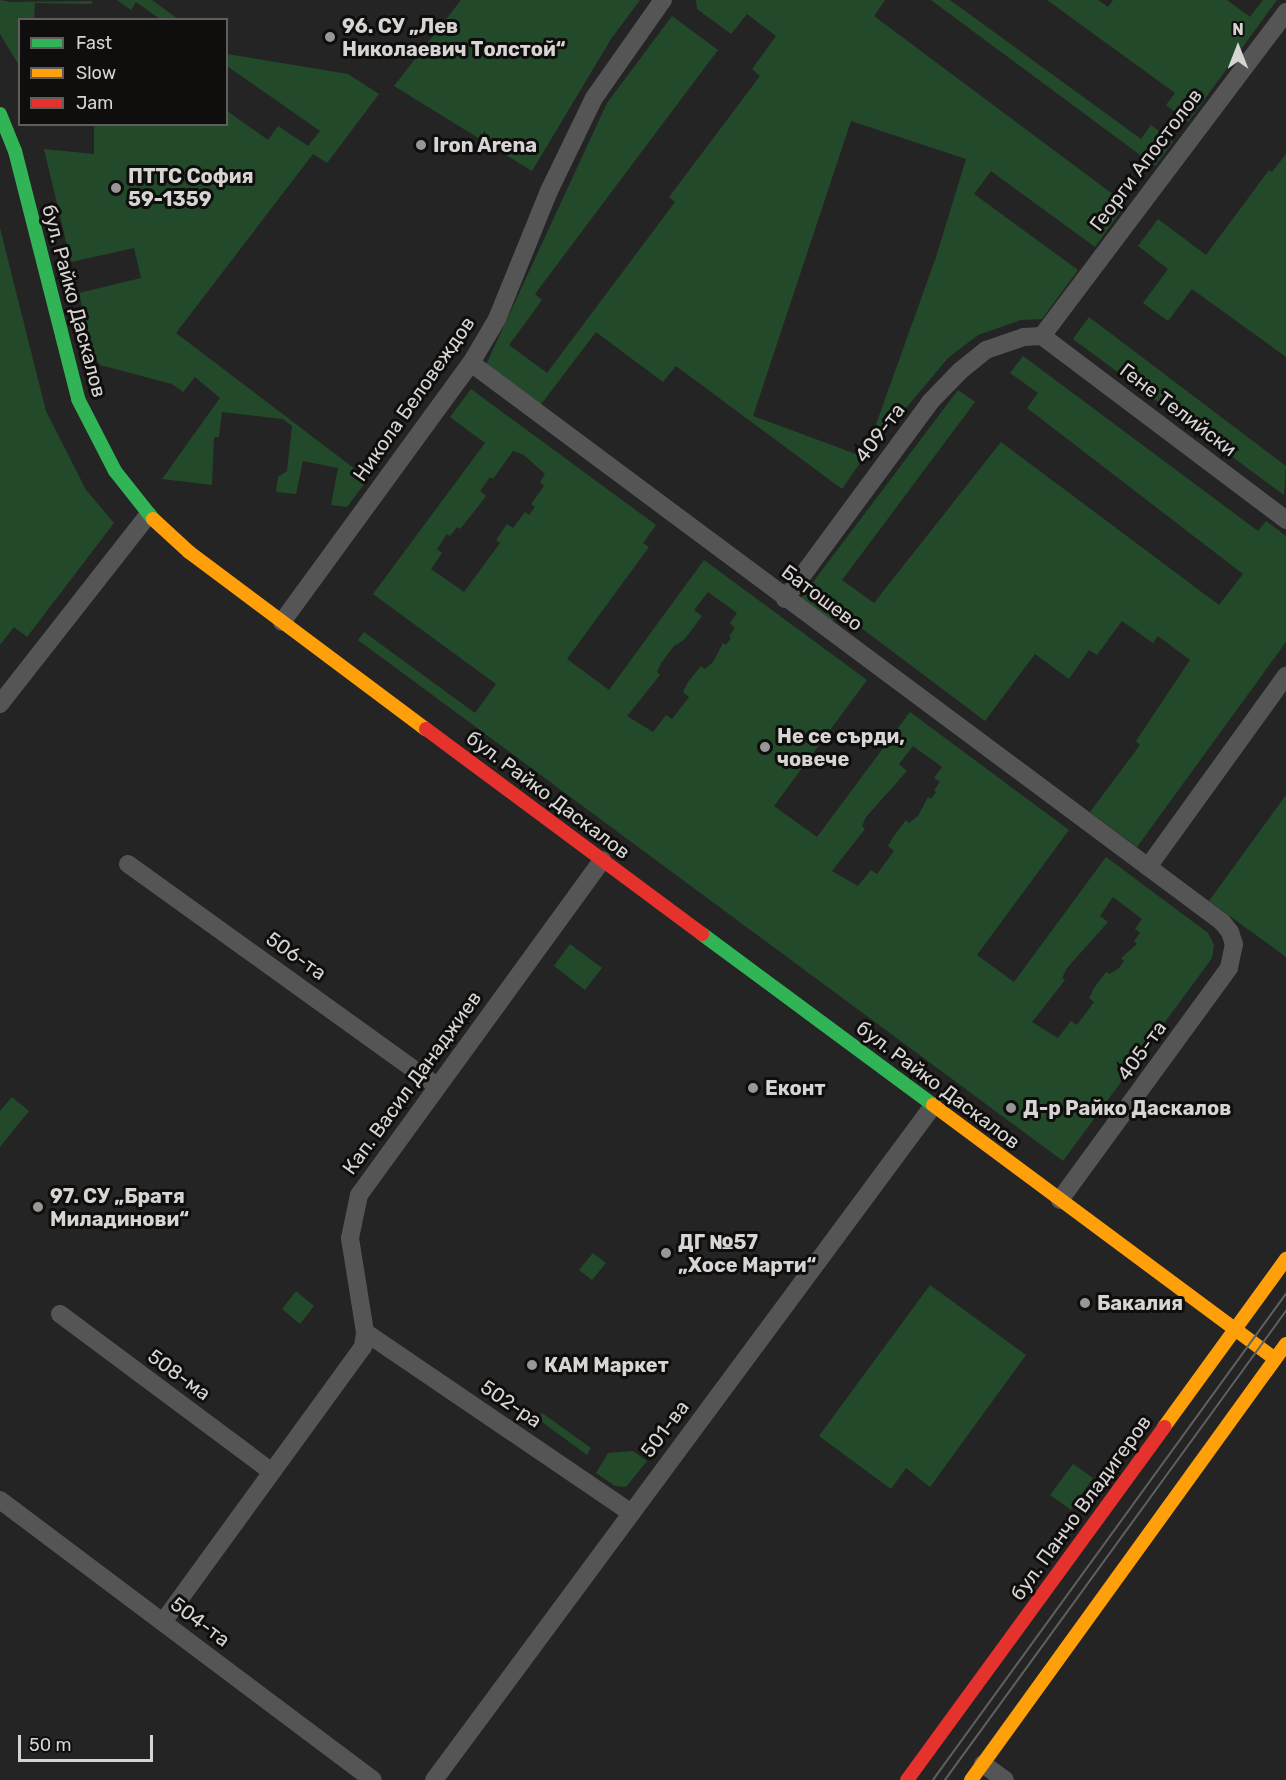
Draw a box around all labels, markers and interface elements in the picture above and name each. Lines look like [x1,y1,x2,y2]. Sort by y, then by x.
place label: 96. СУ „Лев Николаевич Толстой“ [342,14,565,61]
legend [18,18,228,126]
north arrow [1208,18,1268,78]
text: N [1232,20,1244,39]
marker: 96. СУ „Лев Николаевич Толстой“ [323,30,337,44]
text: Fast [76,32,112,54]
text: Slow [76,62,116,84]
street label: Георги Апостолов [1085,84,1207,236]
text: Jam [76,92,113,114]
place label: Iron Arena [433,133,538,157]
marker: Iron Arena [414,138,428,152]
place label: ПТТС София 59-1359 [128,164,254,211]
marker: ПТТС София 59-1359 [109,181,123,195]
street label: бул. Райко Даскалов [37,202,111,400]
street label: Никола Беловеждов [348,312,480,486]
street label: Гене Телийски [1115,358,1241,462]
street label: 409-та [850,399,910,467]
street label: Батошево [777,560,867,636]
place label: Не се сърди, човече [777,724,905,771]
street label: бул. Райко Даскалов [462,726,634,864]
marker: Не се сърди, човече [758,740,772,754]
street label: 506-та [261,927,331,985]
street label: Кап. Васил Данаджиев [337,987,487,1179]
street label: бул. Райко Даскалов [852,1016,1024,1154]
street label: 405-та [1112,1016,1172,1086]
place label: Еконт [765,1076,825,1100]
marker: Еконт [746,1081,760,1095]
place label: Д-р Райко Даскалов [1023,1096,1231,1120]
marker: Д-р Райко Даскалов [1004,1101,1018,1115]
place label: 97. СУ „Братя Миладинови“ [50,1184,189,1231]
marker: 97. СУ „Братя Миладинови“ [31,1200,45,1214]
place label: ДГ №57 „Хосе Марти“ [678,1230,816,1277]
marker: ДГ №57 „Хосе Марти“ [659,1246,673,1260]
place label: Бакалия [1097,1291,1183,1315]
marker: Бакалия [1078,1296,1092,1310]
street label: 508-ма [143,1344,215,1406]
place label: КАМ Маркет [544,1353,669,1377]
marker: КАМ Маркет [525,1358,539,1372]
street label: 502-ра [476,1375,546,1433]
street label: 501-ва [636,1396,694,1462]
street label: бул. Панчо Владигеров [1006,1411,1156,1605]
street label: 504-та [166,1592,234,1652]
scale bar [21,1723,156,1761]
text: 50 m [29,1734,72,1756]

